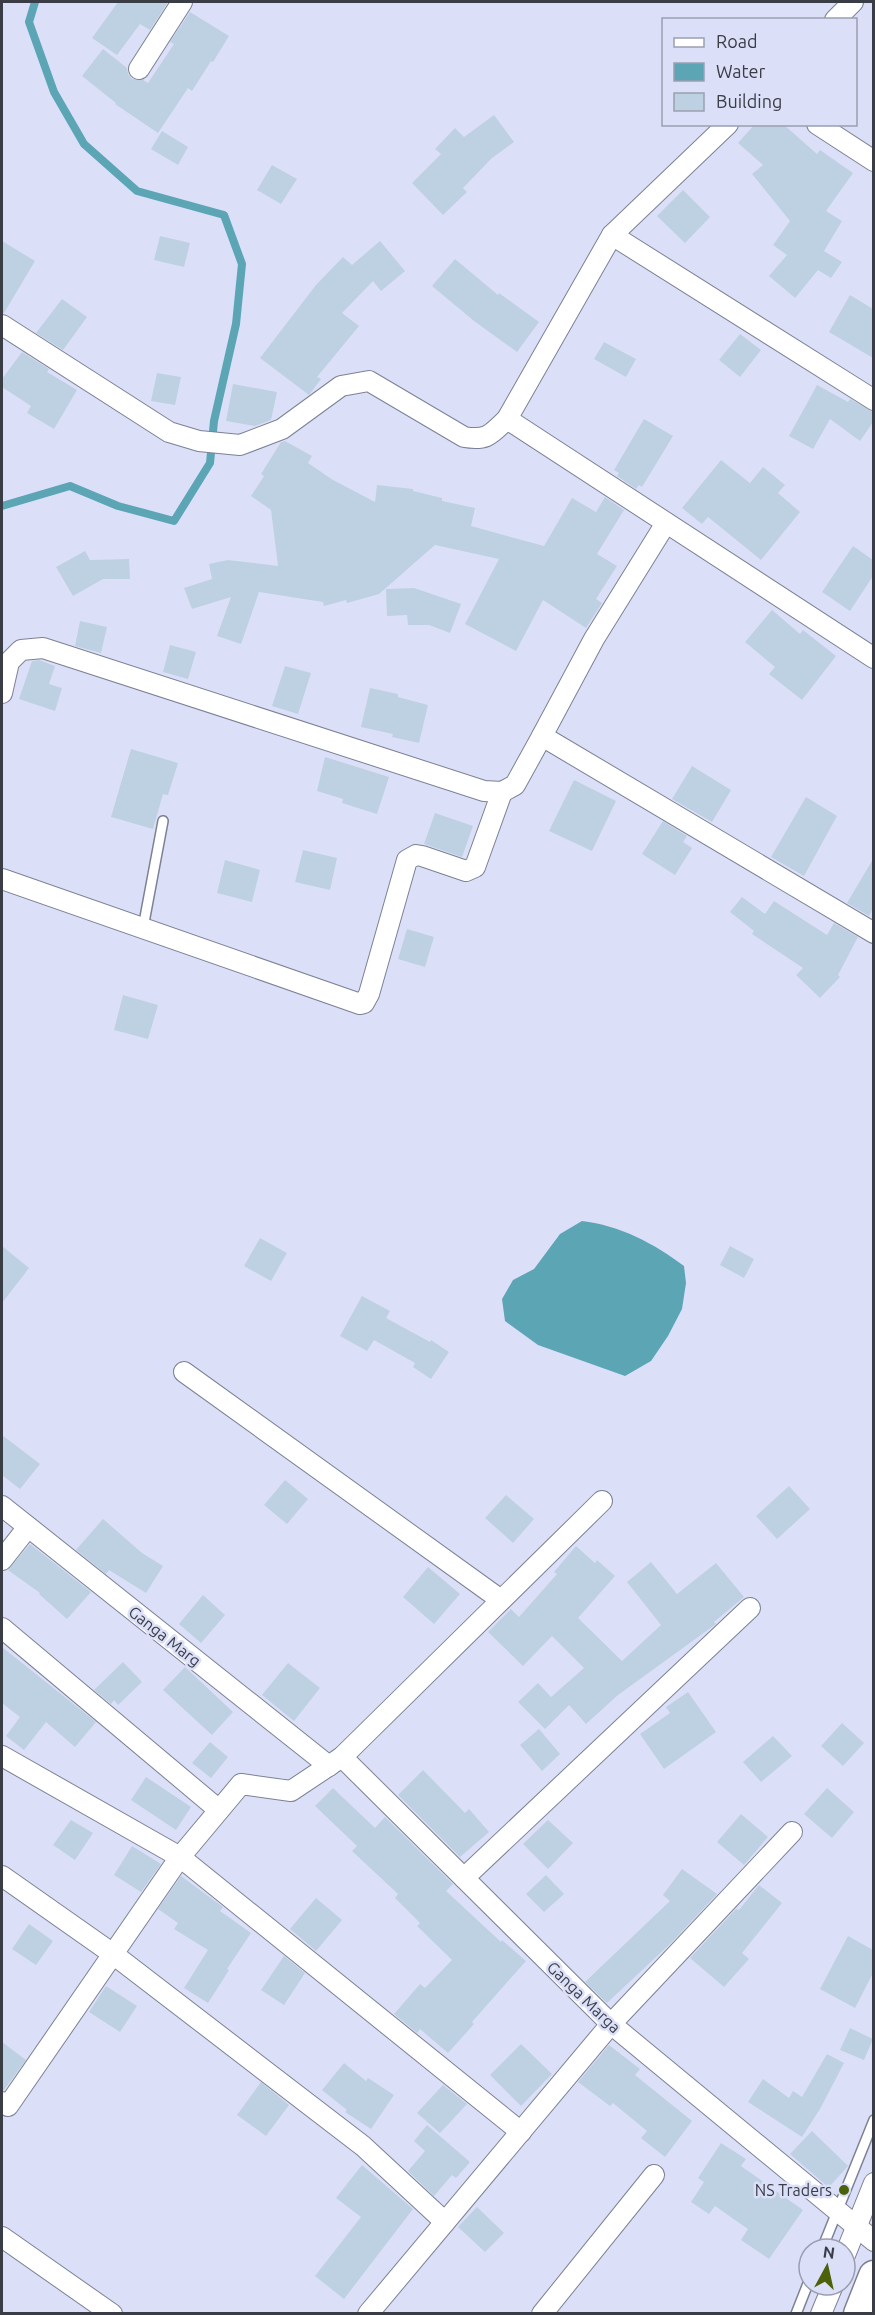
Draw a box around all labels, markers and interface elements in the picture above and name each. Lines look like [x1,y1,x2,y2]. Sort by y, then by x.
legend [662,18,857,126]
text: Road [716,31,758,51]
text: Water [716,61,766,81]
text: Building [716,91,782,111]
street label: Ganga Marg [125,1602,205,1670]
street label: Ganga Marga [544,1958,624,2036]
place label: NS Traders [755,2181,832,2199]
marker: NS Traders [837,2183,851,2197]
north arrow [797,2237,857,2297]
text: N [822,2242,836,2262]

